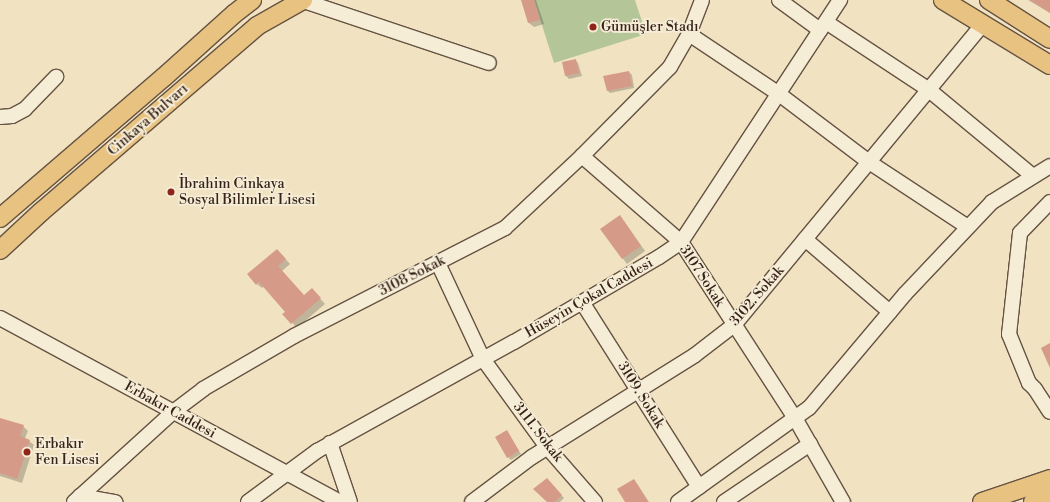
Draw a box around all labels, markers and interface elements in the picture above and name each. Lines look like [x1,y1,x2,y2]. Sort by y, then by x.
place label: Gümüşler Stadı [601,19,699,35]
marker: Gümüşler Stadı [588,22,598,32]
street label: Cinkaya Bulvarı [104,81,192,159]
place label: İbrahim Cinkaya Sosyal Bilimler Lisesi [179,176,316,208]
marker: İbrahim Cinkaya Sosyal Bilimler Lisesi [166,187,176,197]
street label: 3107 Sokak [676,242,728,310]
street label: 3108 Sokak [376,252,448,300]
street label: Hüseyin Çokal Caddesi [522,255,656,341]
street label: 3102. Sokak [726,263,788,329]
street label: 3109. Sokak [614,359,668,431]
street label: Erbakır Caddesi [121,378,219,442]
street label: 3111. Sokak [510,399,566,465]
place label: Erbakır Fen Lisesi [35,436,99,468]
marker: Erbakır Fen Lisesi [22,447,32,457]

